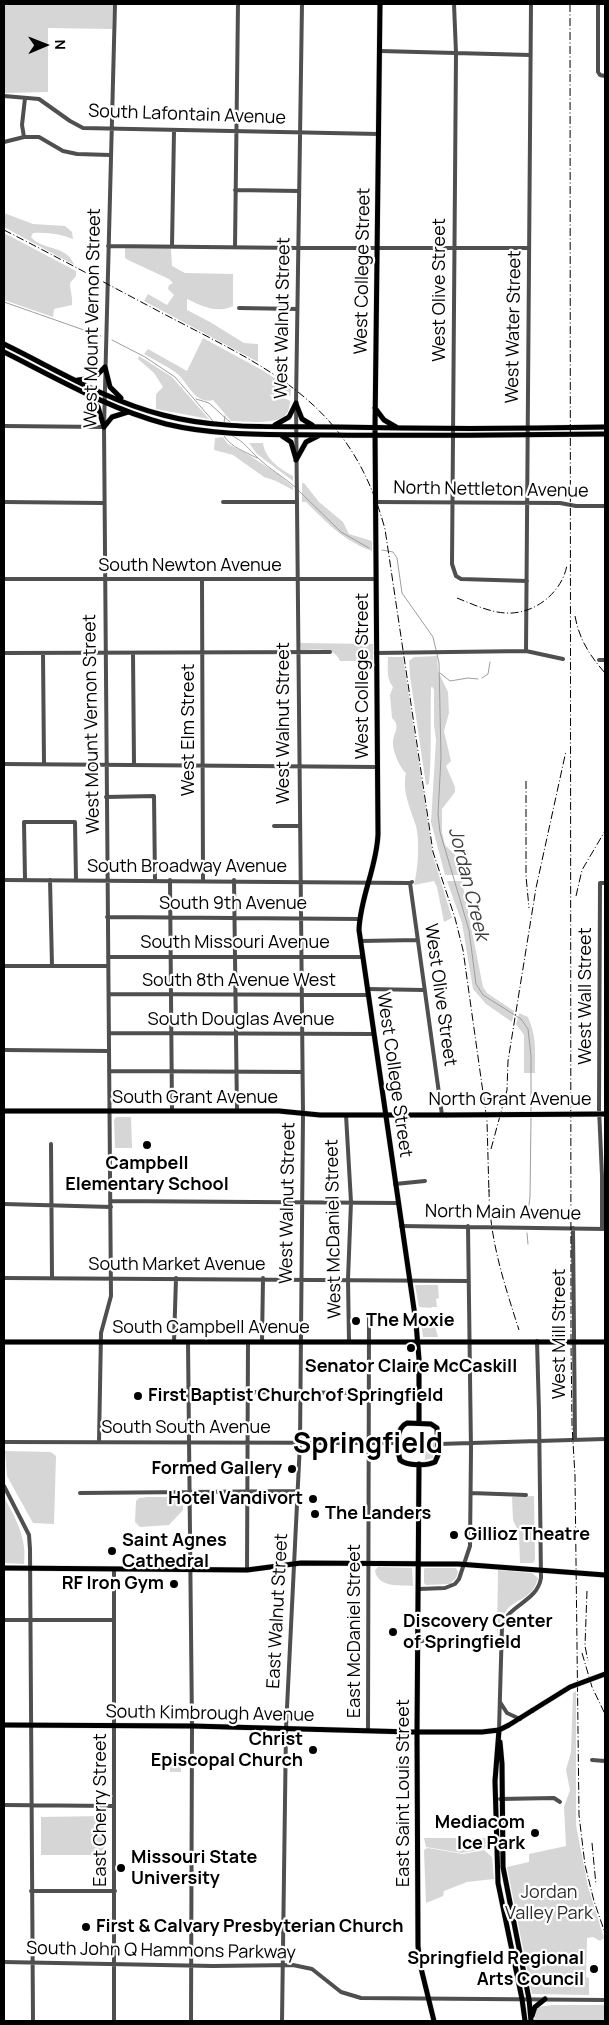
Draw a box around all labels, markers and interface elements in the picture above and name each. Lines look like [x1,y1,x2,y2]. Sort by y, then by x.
north arrow [20,20,70,70]
text: N [51,40,70,50]
street label: South Lafontain Avenue [88,101,286,129]
street label: West College Street [351,188,375,354]
street label: West Mount Vernon Street [80,208,106,428]
street label: West Olive Street [429,218,451,362]
street label: West Walnut Street [271,237,295,399]
street label: West Water Street [502,250,526,404]
street label: North Nettleton Avenue [393,477,589,503]
street label: South Newton Avenue [98,555,282,577]
street label: West College Street [352,593,374,759]
street label: West Mount Vernon Street [79,614,105,834]
street label: West Walnut Street [273,642,295,804]
street label: West Elm Street [178,664,200,796]
water label: Jordan Creek [443,825,493,943]
street label: South Broadway Avenue [87,856,287,878]
street label: South 9th Avenue [159,893,307,915]
street label: West Olive Street [419,922,461,1068]
street label: West Wall Street [575,927,597,1065]
street label: South Missouri Avenue [140,932,330,954]
street label: South 8th Avenue West [142,970,336,992]
street label: West College Street [372,991,416,1159]
street label: South Douglas Avenue [148,1009,334,1031]
street label: South Grant Avenue [112,1087,278,1109]
street label: North Grant Avenue [429,1089,591,1111]
street label: West Walnut Street [276,1122,300,1284]
marker: Campbell Elementary School [141,1139,153,1151]
street label: West McDaniel Street [322,1139,346,1319]
place label: Campbell Elementary School [65,1153,229,1196]
street label: North Main Avenue [425,1201,581,1225]
street label: South Market Avenue [88,1254,266,1276]
street label: West Mill Street [549,1269,571,1399]
place label: The Moxie [366,1310,455,1332]
marker: The Moxie [350,1315,362,1327]
street label: South Campbell Avenue [112,1317,310,1339]
marker: Senator Claire McCaskill [405,1342,417,1354]
place label: Senator Claire McCaskill [305,1356,517,1378]
place label: First Baptist Church of Springfield [148,1385,443,1407]
marker: First Baptist Church of Springfield [132,1390,144,1402]
street label: South South Avenue [101,1417,271,1439]
district label: Springfield [293,1428,443,1462]
place label: Formed Gallery [152,1458,282,1480]
marker: Formed Gallery [286,1463,298,1475]
place label: Hotel Vandivort [168,1488,303,1510]
marker: Hotel Vandivort [307,1493,319,1505]
place label: The Landers [325,1503,431,1525]
marker: The Landers [309,1508,321,1520]
place label: Gillioz Theatre [464,1524,590,1546]
marker: Gillioz Theatre [448,1529,460,1541]
place label: Saint Agnes Cathedral [122,1530,227,1572]
street label: East Walnut Street [263,1533,293,1689]
street label: East McDaniel Street [344,1544,366,1718]
marker: Saint Agnes Cathedral [106,1545,118,1557]
place label: RF Iron Gym [62,1573,164,1595]
marker: RF Iron Gym [168,1578,180,1590]
place label: Discovery Center of Springfield [403,1611,553,1654]
marker: Discovery Center of Springfield [387,1626,399,1638]
street label: East Saint Louis Street [393,1699,415,1887]
street label: South Kimbrough Avenue [105,1701,315,1727]
place label: Christ Episcopal Church [151,1729,303,1772]
street label: East Cherry Street [90,1733,112,1887]
marker: Christ Episcopal Church [307,1744,319,1756]
place label: Mediacom Ice Park [435,1812,525,1855]
marker: Mediacom Ice Park [529,1827,541,1839]
place label: Missouri State University [131,1847,257,1890]
marker: Missouri State University [115,1862,127,1874]
park label: Jordan Valley Park [505,1882,593,1925]
place label: First & Calvary Presbyterian Church [96,1916,403,1938]
marker: First & Calvary Presbyterian Church [80,1921,92,1933]
street label: South John Q Hammons Parkway [26,1938,296,1964]
place label: Springfield Regional Arts Council [407,1948,584,1990]
marker: Springfield Regional Arts Council [588,1963,600,1975]

